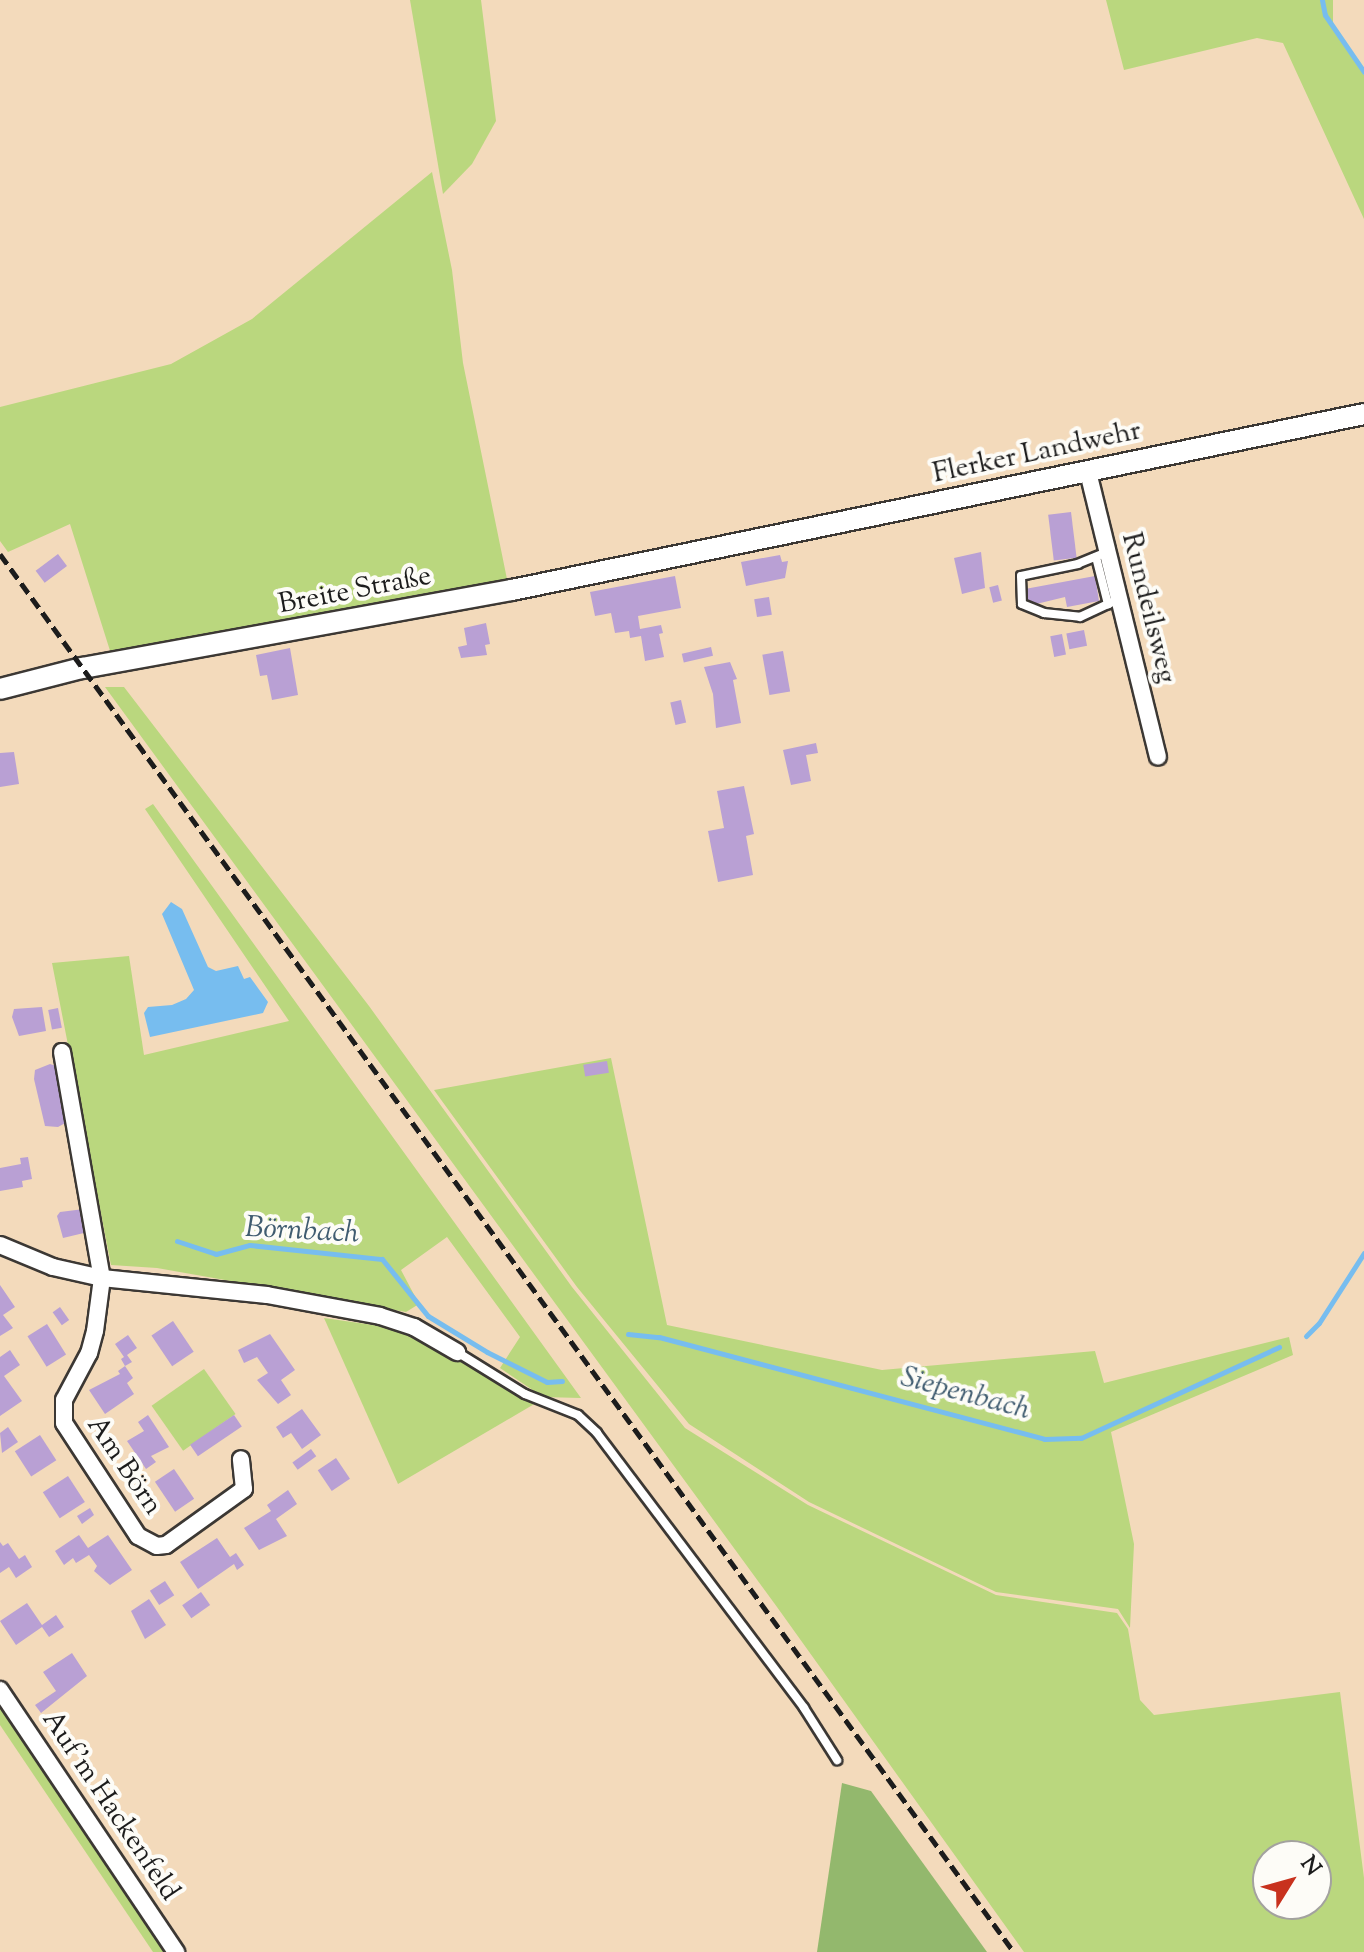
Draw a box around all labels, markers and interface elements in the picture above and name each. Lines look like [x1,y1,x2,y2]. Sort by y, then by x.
street label: Flerker Landwehr [930,415,1144,491]
street label: Rundeilsweg [1113,529,1183,687]
street label: Breite Straße [276,560,434,622]
water label: Börnbach [244,1211,360,1253]
water label: Siepenbach [896,1361,1034,1429]
street label: Am Börn [79,1410,169,1522]
street label: Auf'm Hackenfeld [34,1705,186,1907]
north arrow [1252,1840,1332,1920]
text: N [1292,1850,1328,1883]

